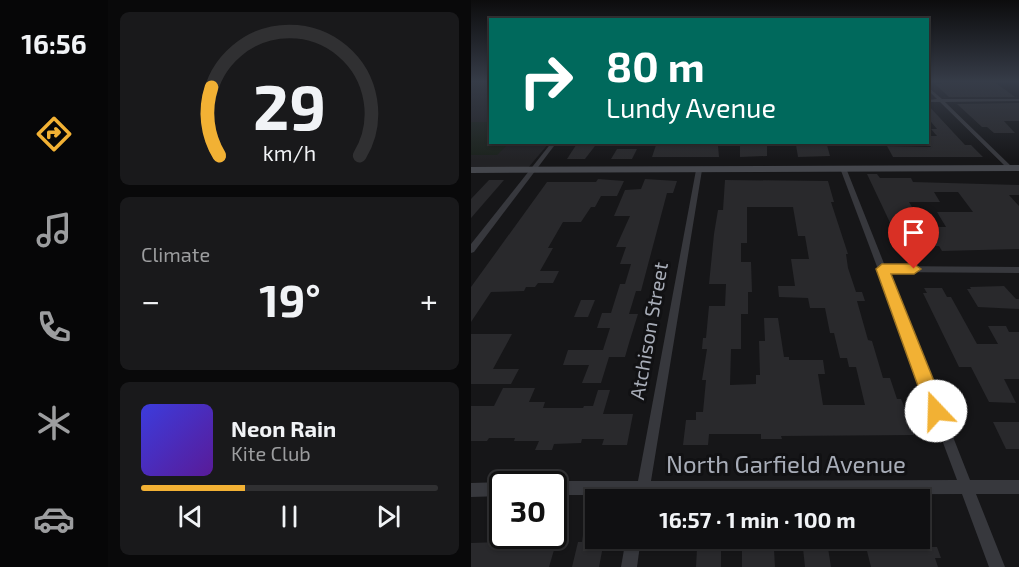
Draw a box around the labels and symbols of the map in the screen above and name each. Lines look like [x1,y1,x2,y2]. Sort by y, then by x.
pin [888,207,939,269]
street label: Atchison Street [624,260,672,402]
position arrow [904,379,968,443]
street label: North Garfield Avenue [666,449,906,478]
speed limit sign: 30 [489,471,567,549]

